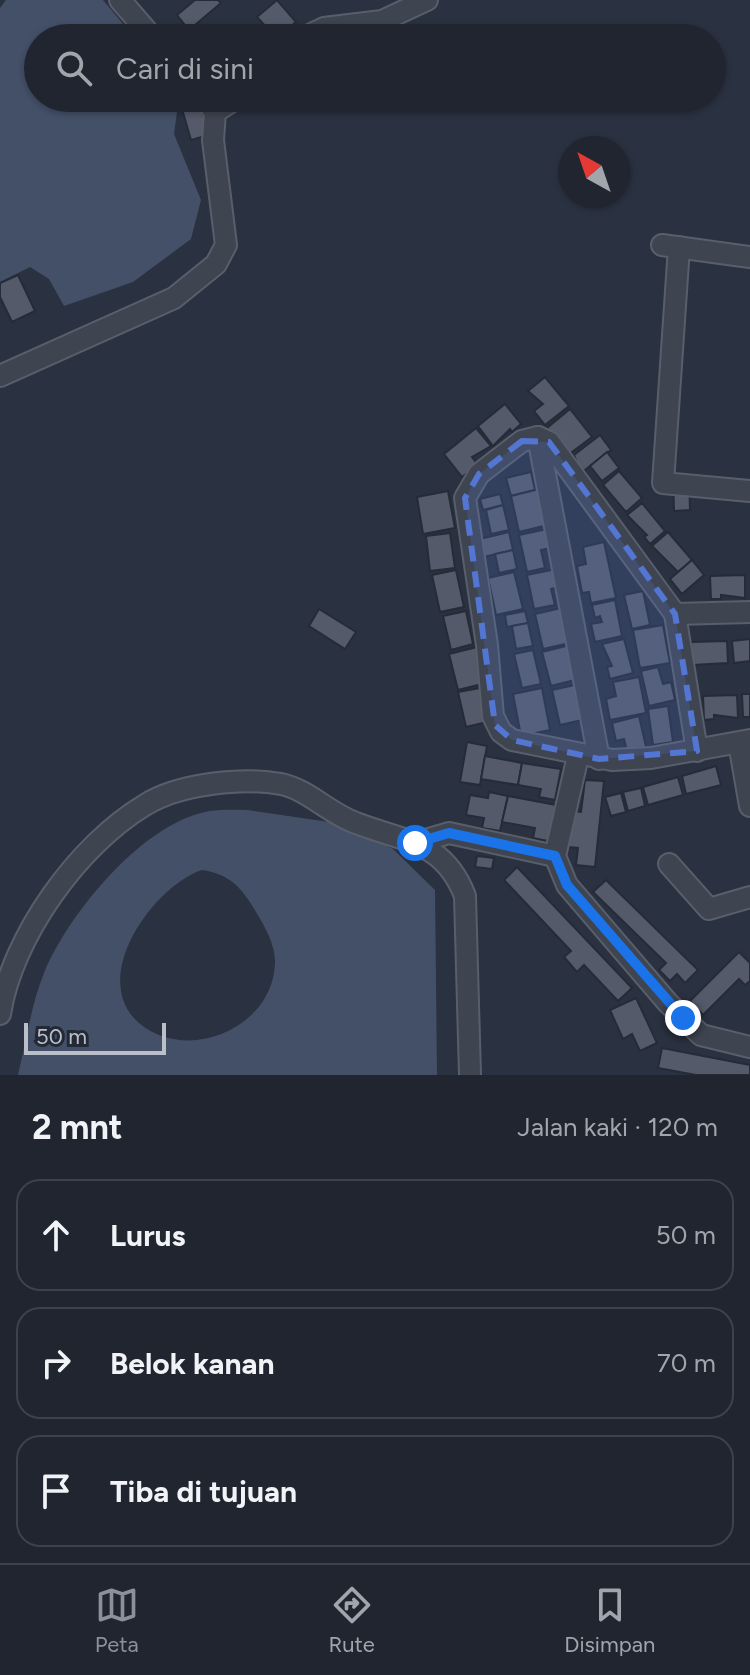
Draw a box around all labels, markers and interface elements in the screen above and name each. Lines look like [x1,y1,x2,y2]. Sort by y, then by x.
search box [24,24,726,112]
icon: search [52,46,96,90]
text: Cari di sini [116,50,254,87]
north arrow [558,136,630,208]
route start [397,825,433,861]
route end [665,1000,701,1036]
scale bar [24,1019,166,1055]
text: 50 m [36,1023,87,1050]
text: 2 mnt [32,1107,122,1148]
text: Jalan kaki · 120 m [517,1111,718,1143]
icon: ahead [34,1213,78,1257]
text: Lurus [110,1217,186,1254]
text: 50 m [656,1219,716,1251]
icon: right [34,1341,78,1385]
text: Belok kanan [110,1345,275,1382]
text: 70 m [657,1347,716,1379]
icon: arrive [34,1469,78,1513]
text: Tiba di tujuan [110,1473,297,1510]
tab: Peta [95,1583,139,1658]
tab: Rute [328,1583,375,1658]
tab: Disimpan [564,1583,655,1658]

